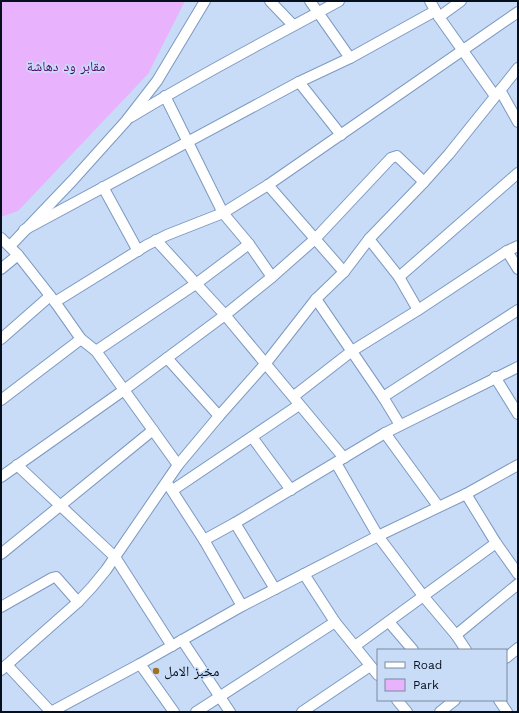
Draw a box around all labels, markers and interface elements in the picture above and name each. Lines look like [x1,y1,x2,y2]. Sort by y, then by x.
park label: مقابر ود دهاشة [27,58,105,75]
legend [377,649,507,701]
text: Road [413,658,442,672]
place label: مخبز الامل [164,663,219,680]
marker: مخبز الامل [151,666,161,676]
text: Park [413,678,439,692]

